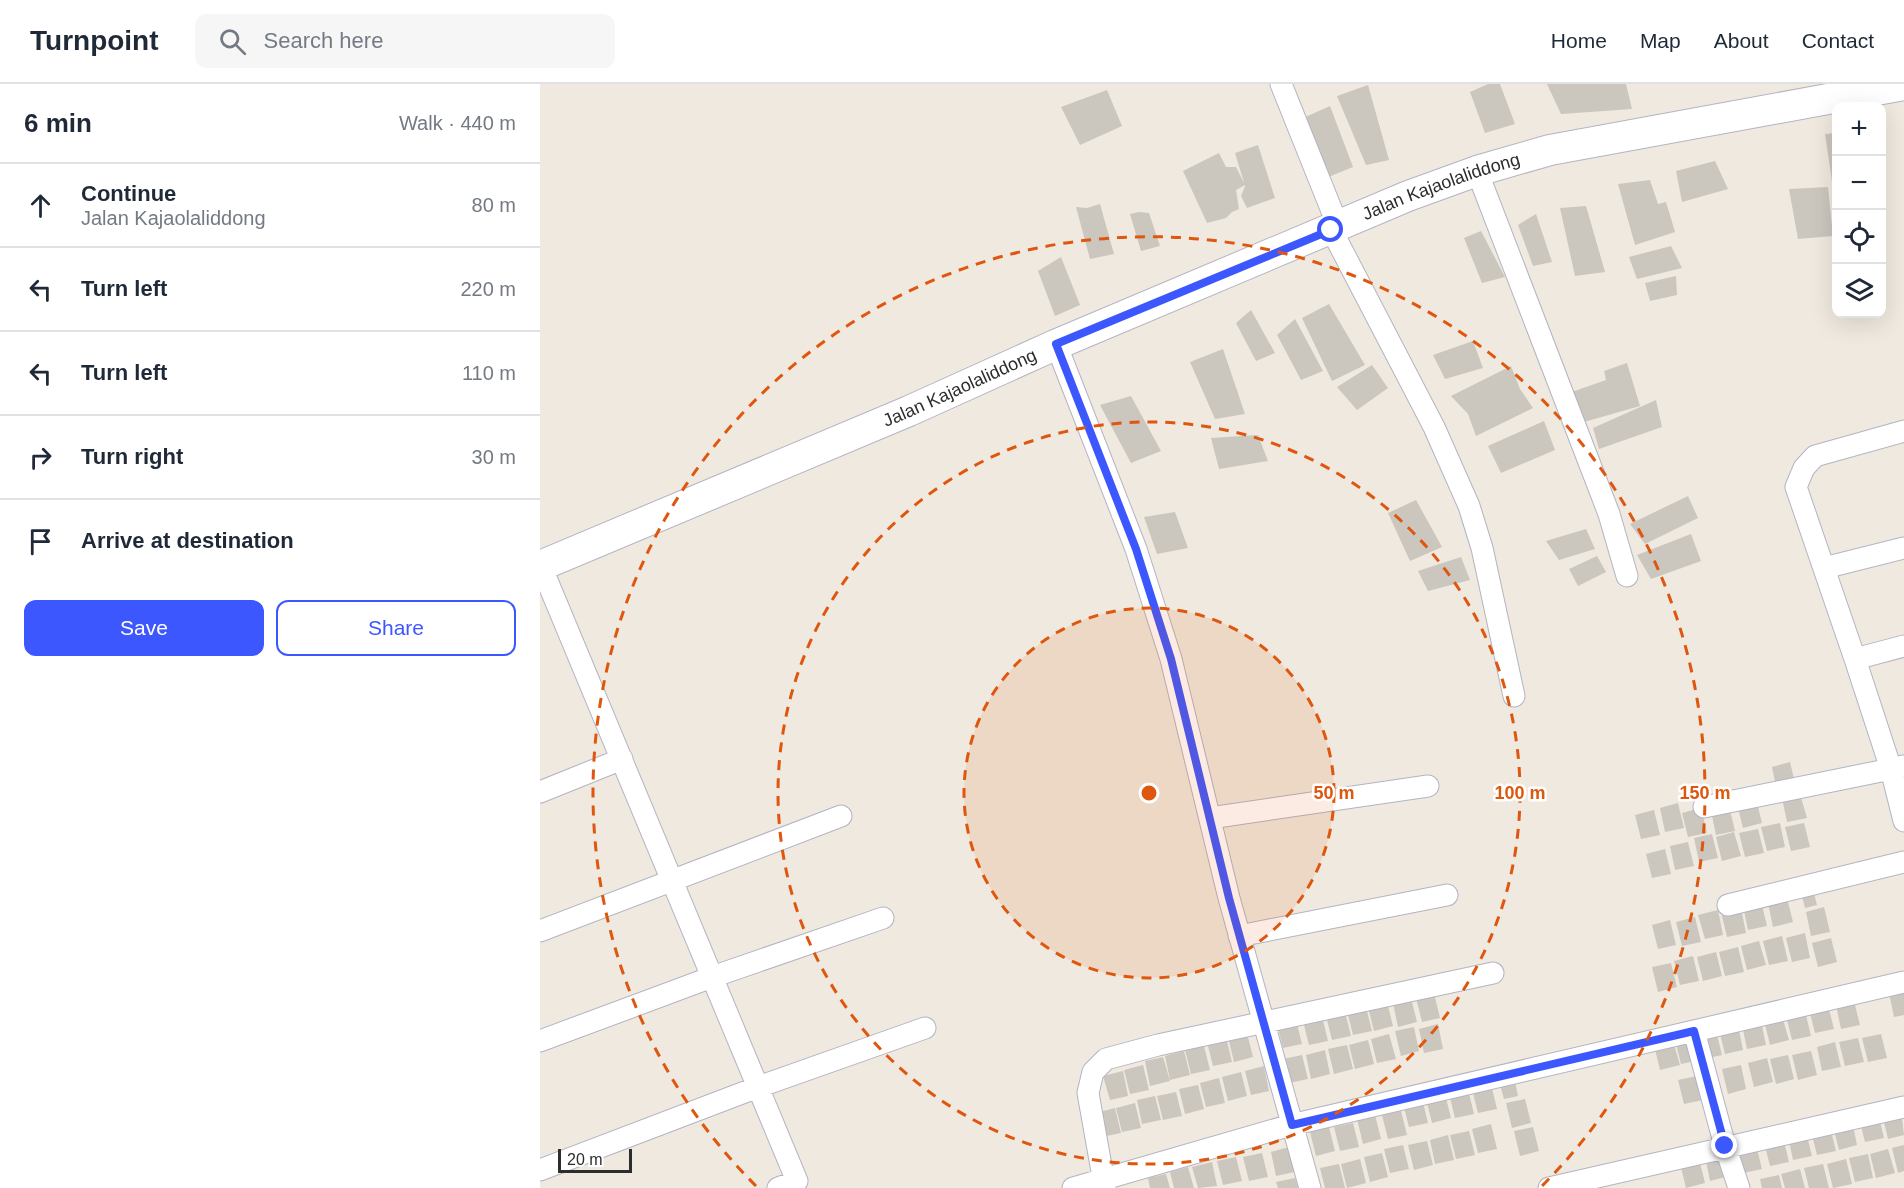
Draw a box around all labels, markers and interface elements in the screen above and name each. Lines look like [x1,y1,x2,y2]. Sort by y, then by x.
search box [195,14,615,68]
text: Turnpoint [30,25,159,56]
icon: search [216,25,249,58]
text: Search here [264,28,383,53]
text: Home [1551,29,1607,52]
text: Map [1640,29,1681,52]
text: About [1714,29,1769,52]
text: Contact [1802,29,1874,52]
map controls [1832,102,1886,318]
button: + [1832,102,1886,156]
text: 6 min [24,108,92,138]
text: Walk · 440 m [399,112,516,134]
street label: Jalan Kajaolaliddong [1359,149,1522,224]
button: − [1832,156,1886,210]
text: Continue [81,181,176,206]
icon: ahead [24,189,57,222]
text: 80 m [472,194,516,216]
text: Jalan Kajaolaliddong [81,207,266,229]
button: locate [1832,210,1886,264]
route start [1317,216,1343,242]
button: layers [1832,264,1886,318]
icon: left [24,273,57,306]
text: Turn left [81,276,167,301]
text: 220 m [460,278,516,300]
street label: Jalan Kajaolaliddong [880,345,1040,431]
icon: left [24,357,57,390]
text: Turn left [81,360,167,385]
text: 110 m [462,362,516,384]
icon: right [24,441,57,474]
text: Turn right [81,444,183,469]
text: 30 m [472,446,516,468]
icon: arrive [24,525,57,558]
text: Arrive at destination [81,528,294,553]
button: Save [24,600,264,656]
button: Share [276,600,516,656]
centre of rings [1139,783,1159,803]
text: 50 m [1313,783,1355,803]
text: 100 m [1494,783,1546,803]
text: 150 m [1679,783,1731,803]
route end [1711,1132,1737,1158]
scale bar [558,1146,632,1174]
text: 20 m [567,1151,603,1168]

